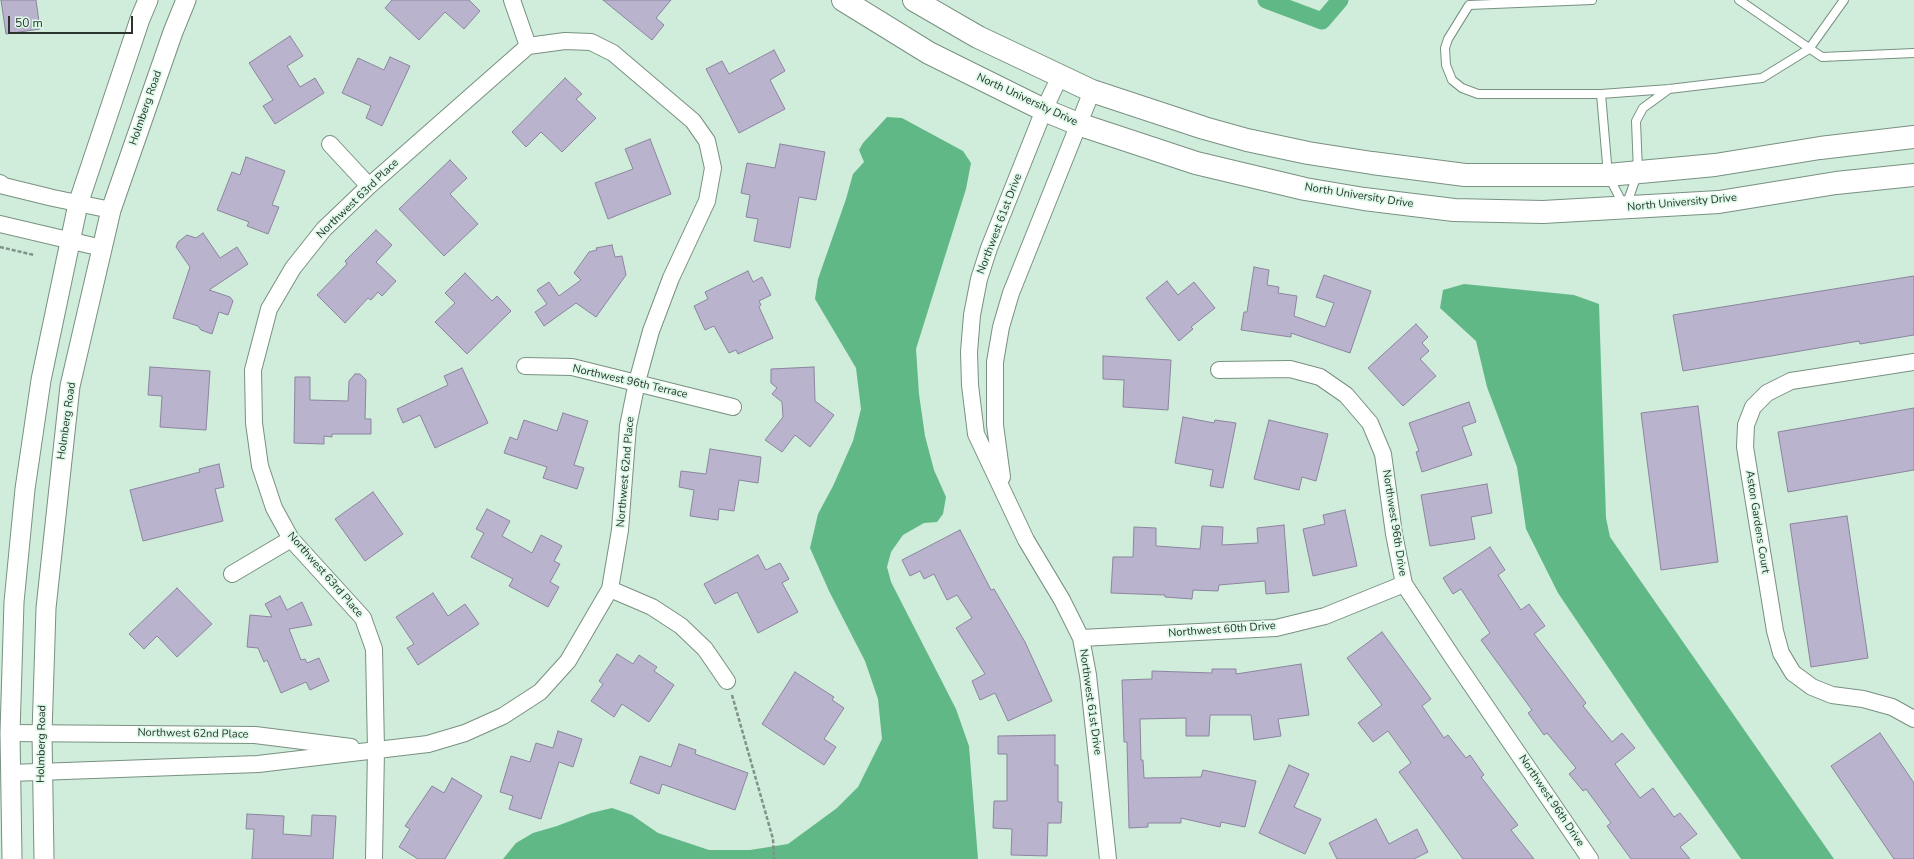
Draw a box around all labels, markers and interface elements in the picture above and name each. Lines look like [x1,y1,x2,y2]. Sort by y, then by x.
scale bar [10,8,135,34]
text: 50 m [15,15,43,31]
street label: Holmberg Road [127,69,165,147]
street label: North University Drive [974,71,1080,129]
street label: Northwest 63rd Place [314,157,402,241]
street label: Northwest 61st Drive [975,172,1025,276]
street label: North University Drive [1304,181,1414,211]
street label: North University Drive [1627,192,1737,214]
street label: Northwest 96th Terrace [571,362,689,402]
street label: Holmberg Road [55,381,79,461]
street label: Northwest 62nd Place [615,416,637,528]
street label: Northwest 96th Drive [1379,469,1409,577]
street label: Aston Gardens Court [1742,470,1772,574]
street label: Northwest 63rd Place [284,530,366,620]
street label: Northwest 60th Drive [1168,620,1276,640]
street label: Northwest 61st Drive [1076,648,1104,756]
street label: Holmberg Road [35,705,49,783]
street label: Northwest 62nd Place [137,726,249,742]
street label: Northwest 96th Drive [1515,753,1587,849]

